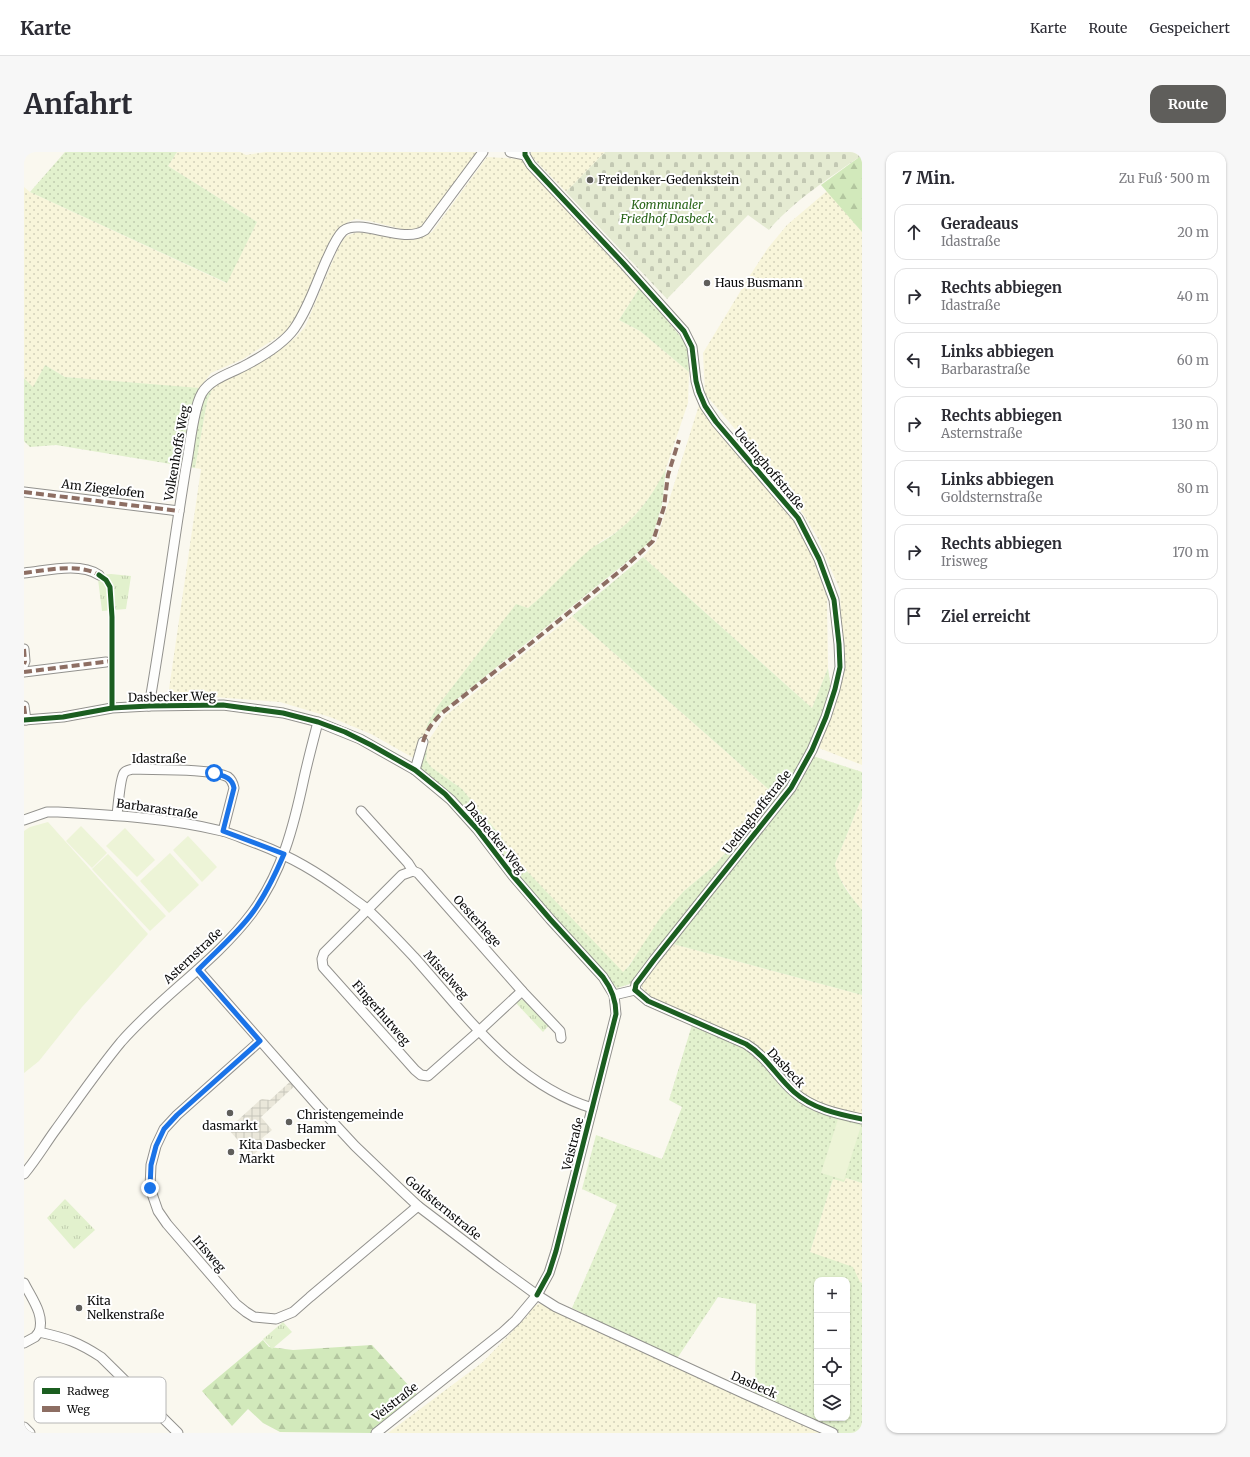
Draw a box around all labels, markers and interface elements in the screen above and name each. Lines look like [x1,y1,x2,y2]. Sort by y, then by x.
text: Karte [20,16,71,40]
text: Karte [1030,19,1066,37]
text: Route [1088,19,1127,37]
text: Gespeichert [1149,19,1230,37]
button: Route [1150,85,1226,123]
text: Anfahrt [24,86,133,122]
text: 7 Min. [902,167,955,189]
text: Zu Fuß · 500 m [1119,170,1210,187]
place label: Freidenker-Gedenkstein [598,172,739,187]
marker: Freidenker-Gedenkstein [585,175,595,185]
park label: Kommunaler Friedhof Dasbeck [619,197,714,226]
text: Geradeaus [941,214,1018,233]
icon: ahead [903,221,925,243]
text: 20 m [1177,224,1209,241]
text: Idastraße [941,233,1000,250]
place label: Haus Busmann [715,275,803,290]
marker: Haus Busmann [702,278,712,288]
text: Rechts abbiegen [941,278,1062,297]
icon: right [903,285,925,307]
text: 40 m [1177,288,1209,305]
text: Idastraße [941,297,1000,314]
text: Links abbiegen [941,342,1054,361]
icon: left [903,349,925,371]
text: 60 m [1177,352,1209,369]
text: Barbarastraße [941,361,1030,378]
street label: Volkenhoffs Weg [161,403,192,503]
text: Rechts abbiegen [941,406,1062,425]
icon: right [903,413,925,435]
text: 130 m [1172,416,1209,433]
street label: Uedinghoffstraße [731,425,808,513]
text: Asternstraße [941,425,1022,442]
text: Links abbiegen [941,470,1054,489]
street label: Am Ziegelofen [60,476,146,501]
icon: left [903,477,925,499]
text: 80 m [1177,480,1209,497]
text: Goldsternstraße [941,489,1042,506]
text: Rechts abbiegen [941,534,1062,553]
icon: right [903,541,925,563]
text: 170 m [1172,544,1209,561]
text: Irisweg [941,553,988,570]
icon: arrive [903,605,925,627]
text: Ziel erreicht [941,607,1031,626]
street label: Dasbecker Weg [128,688,217,705]
street label: Idastraße [132,751,186,766]
route start [205,764,223,782]
street label: Uedinghoffstraße [719,767,794,856]
street label: Barbarastraße [115,795,199,822]
street label: Dasbecker Weg [462,799,529,877]
street label: Oesterhege [450,892,505,950]
street label: Asternstraße [159,925,225,987]
street label: Mistelweg [421,948,472,1002]
street label: Fingerhutweg [349,977,414,1049]
street label: Dasbeck [764,1045,809,1091]
place label: Christengemeinde Hamm [297,1107,403,1136]
marker: dasmarkt [225,1108,235,1118]
street label: Veistraße [558,1116,586,1173]
marker: Christengemeinde Hamm [284,1117,294,1127]
place label: dasmarkt [202,1118,258,1133]
place label: Kita Dasbecker Markt [239,1137,326,1166]
marker: Kita Dasbecker Markt [226,1147,236,1157]
street label: Goldsternstraße [402,1172,484,1243]
route end [141,1179,159,1197]
street label: Irisweg [190,1232,230,1275]
map controls [814,1277,850,1421]
button: + [814,1277,850,1313]
place label: Kita Nelkenstraße [87,1293,164,1322]
marker: Kita Nelkenstraße [74,1303,84,1313]
button: − [814,1313,850,1349]
button: locate [814,1349,850,1385]
street label: Dasbeck [729,1368,780,1401]
legend [34,1377,166,1423]
street label: Veistraße [368,1379,421,1425]
text: Radweg [67,1384,109,1398]
button: layers [814,1385,850,1421]
text: Weg [66,1402,90,1416]

